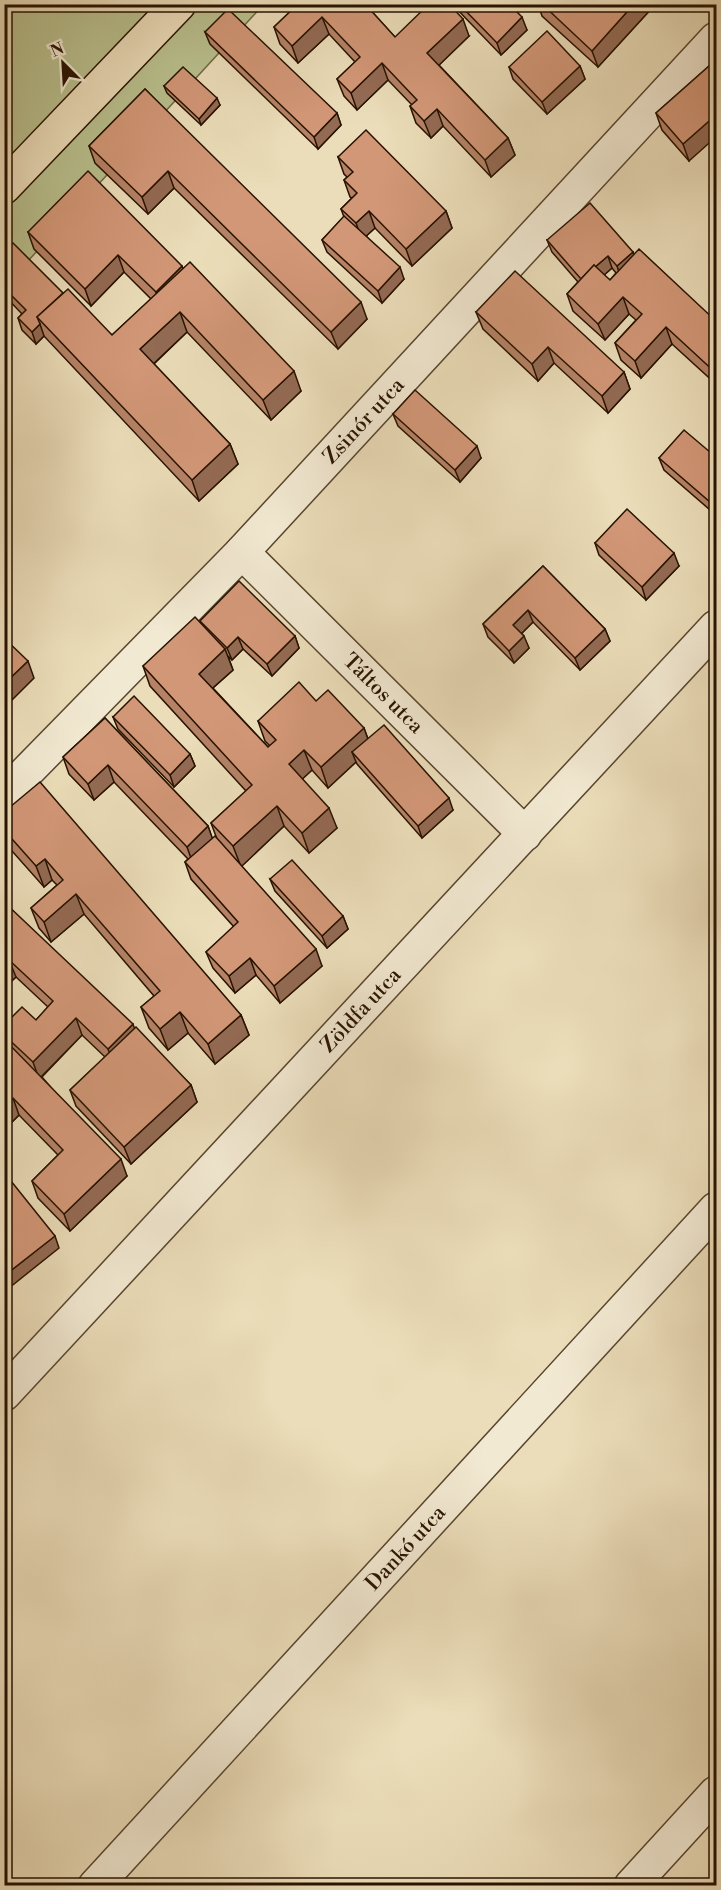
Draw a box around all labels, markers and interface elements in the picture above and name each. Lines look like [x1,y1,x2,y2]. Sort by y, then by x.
north arrow [33,33,93,93]
text: N [47,38,67,62]
street label: Zsinór utca [318,373,411,470]
street label: Táltos utca [337,648,429,740]
street label: Zöldfa utca [315,962,407,1059]
street label: Dankó utca [360,1500,452,1597]

